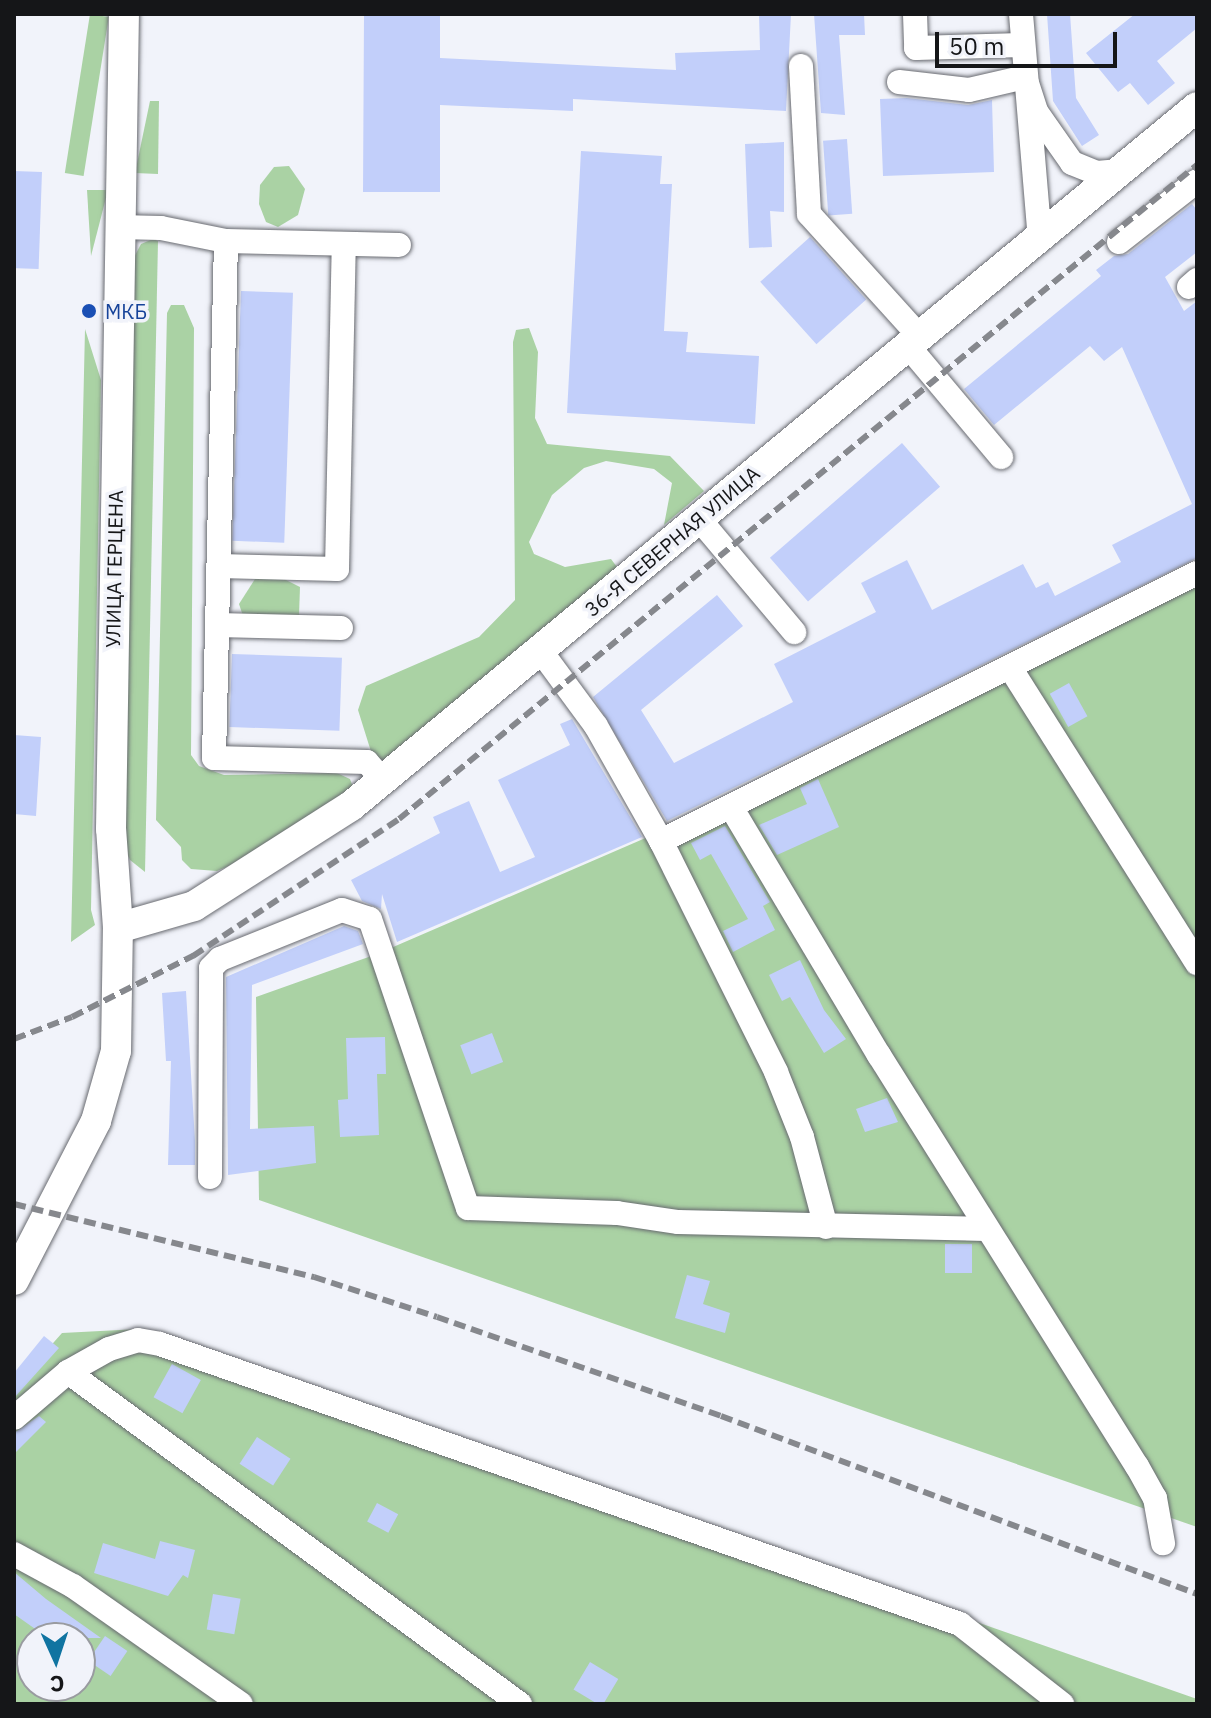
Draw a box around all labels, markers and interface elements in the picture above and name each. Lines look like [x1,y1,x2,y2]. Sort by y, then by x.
scale bar [939,16,1121,66]
text: 50 m [949,30,1004,62]
place label: МКБ [105,299,147,323]
marker: МКБ [80,302,98,320]
street label: 36-Я СЕВЕРНАЯ УЛИЦА [580,461,764,621]
street label: УЛИЦА ГЕРЦЕНА [101,490,127,648]
north arrow [16,1622,96,1702]
text: С [49,1670,65,1699]

